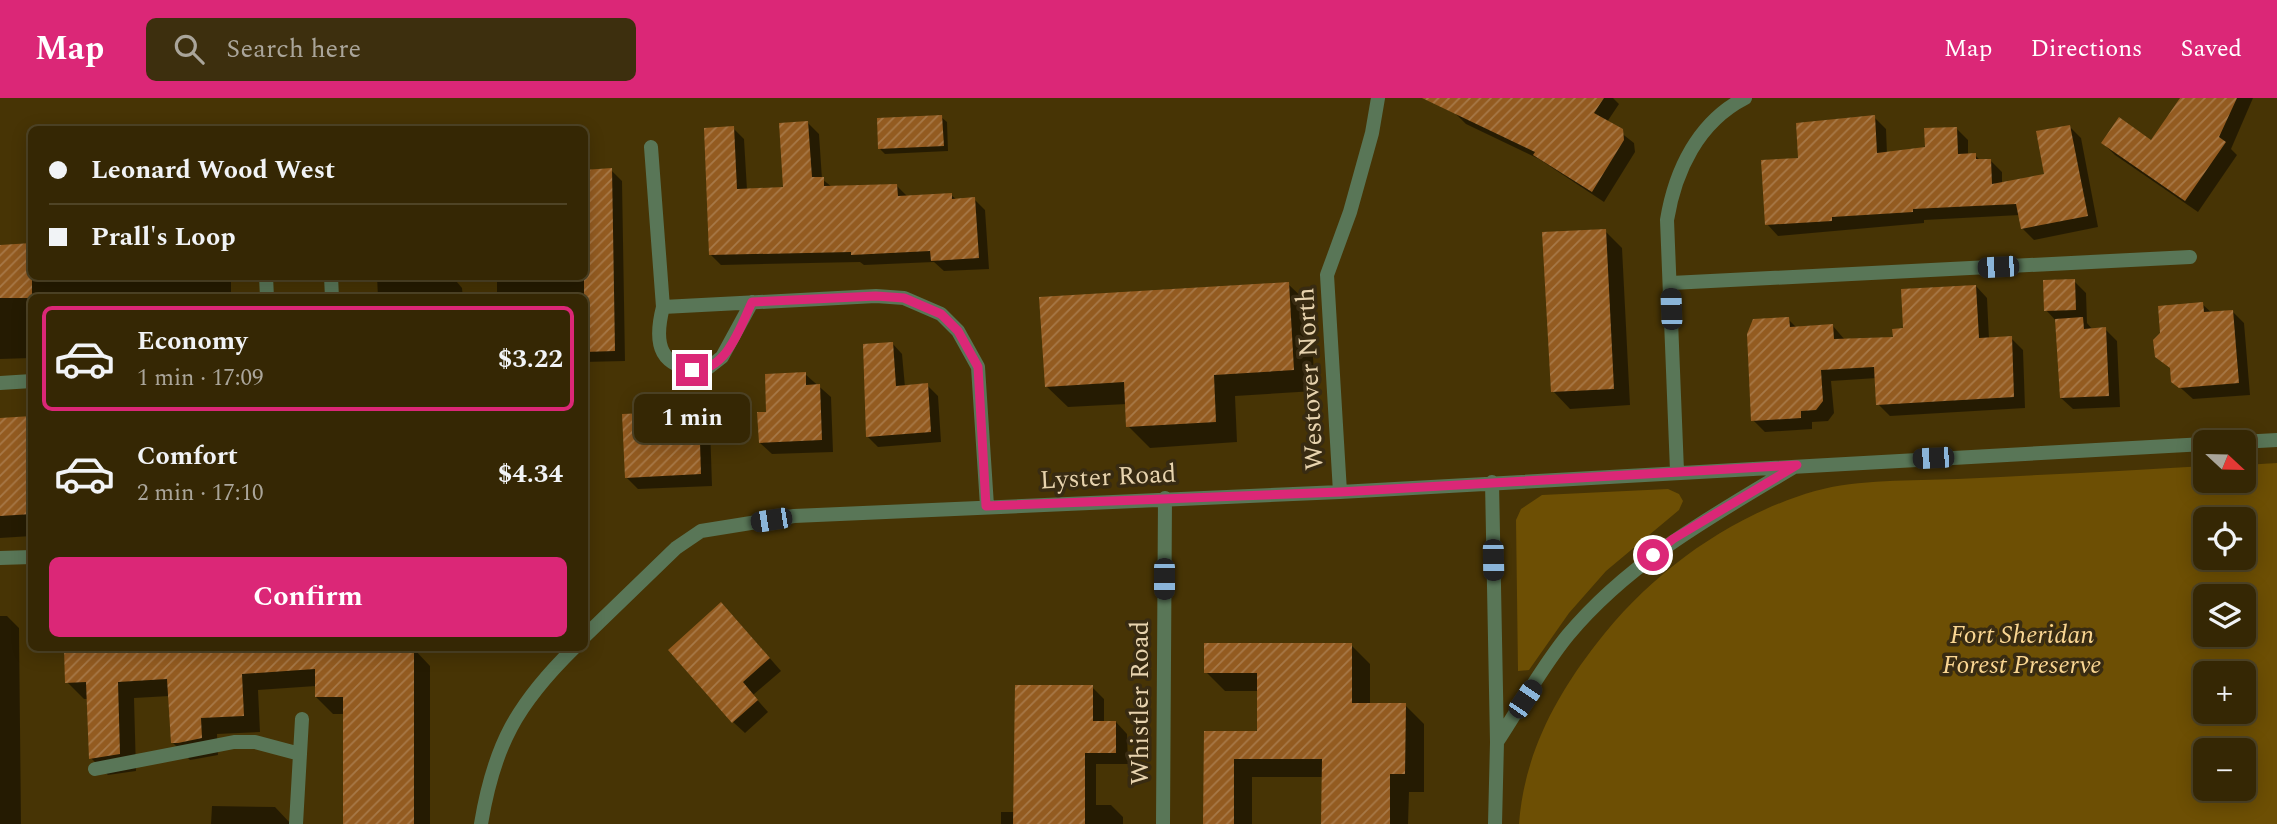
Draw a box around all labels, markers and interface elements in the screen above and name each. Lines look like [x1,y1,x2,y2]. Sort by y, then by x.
search box [146,18,636,81]
text: Map [35,24,104,74]
text: Search here [226,29,361,69]
icon: search [170,30,208,68]
text: Map [1944,31,1992,67]
text: Directions [2030,31,2142,67]
text: Saved [2180,31,2242,67]
text: Leonard Wood West [91,150,335,190]
text: Prall's Loop [91,217,235,257]
car [1977,255,2020,279]
street label: Westover North [1285,286,1335,471]
car [1660,288,1683,330]
text: Economy [137,321,247,361]
icon: car [53,327,116,390]
text: $3.22 [498,339,563,379]
route end [676,354,708,386]
text: 1 min · 17:09 [137,361,264,396]
callout: 1 min [634,394,750,444]
text: 1 min [661,401,723,436]
north arrow [2193,430,2256,494]
map controls [2193,430,2256,801]
text: Comfort [137,436,238,476]
icon: car [53,442,116,505]
car [1912,446,1955,470]
street label: Lyster Road [1039,453,1177,501]
text: $4.34 [498,454,563,494]
text: 2 min · 17:10 [137,476,264,511]
car [749,506,794,534]
button: locate [2193,507,2256,570]
car [1483,539,1504,581]
route start [1637,539,1669,571]
button: Confirm [49,557,567,637]
car [1154,558,1175,600]
button: layers [2193,584,2256,647]
park label: Fort Sheridan Forest Preserve [1942,615,2102,685]
street label: Whistler Road [1120,621,1160,785]
button: + [2193,661,2256,724]
car [1505,676,1546,722]
button: − [2193,738,2256,801]

